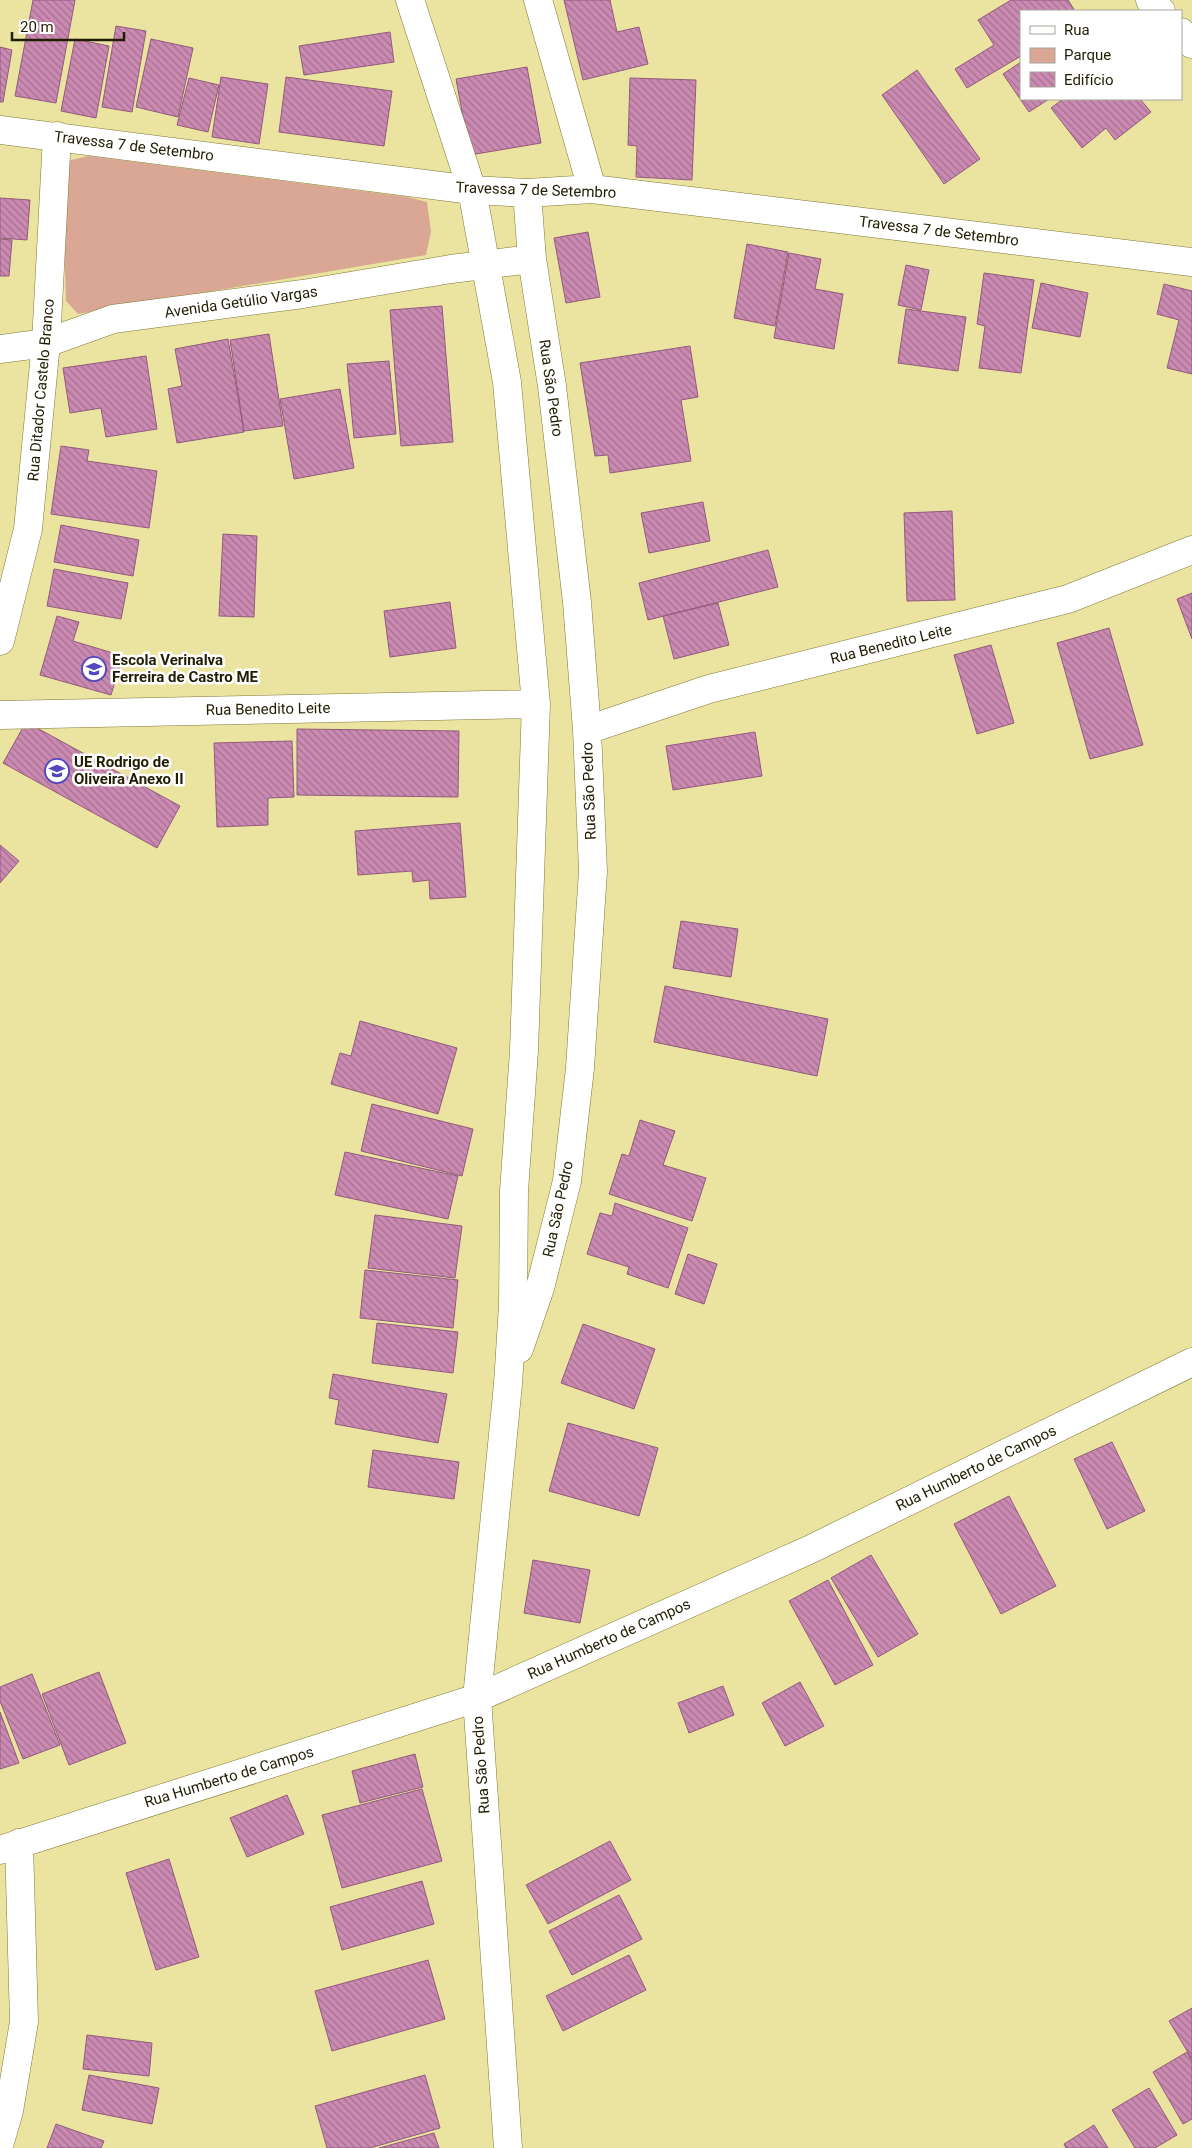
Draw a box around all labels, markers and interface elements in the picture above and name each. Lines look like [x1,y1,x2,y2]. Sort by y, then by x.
scale bar [12,10,125,42]
legend [1020,10,1182,100]
text: 20 m [20,18,54,36]
text: Rua [1064,21,1090,39]
text: Parque [1064,46,1111,64]
text: Edifício [1064,71,1113,89]
street label: Travessa 7 de Setembro [53,127,215,165]
street label: Travessa 7 de Setembro [455,178,617,202]
street label: Travessa 7 de Setembro [858,212,1020,250]
street label: Avenida Getúlio Vargas [163,282,319,322]
street label: Rua Ditador Castelo Branco [24,298,58,482]
street label: Rua São Pedro [535,338,567,438]
street label: Rua Benedito Leite [828,620,954,668]
place label: Escola Verinalva Ferreira de Castro ME [112,651,259,686]
school or university icon: Escola Verinalva Ferreira de Castro ME [81,656,107,682]
street label: Rua Benedito Leite [206,699,330,719]
street label: Rua São Pedro [578,742,600,840]
place label: UE Rodrigo de Oliveira Anexo II [74,753,184,788]
school or university icon: UE Rodrigo de Oliveira Anexo II [44,758,70,784]
street label: Rua São Pedro [539,1159,577,1259]
street label: Rua Humberto de Campos [893,1421,1059,1515]
street label: Rua Humberto de Campos [525,1595,693,1683]
street label: Rua São Pedro [469,1715,493,1815]
street label: Rua Humberto de Campos [142,1743,316,1811]

